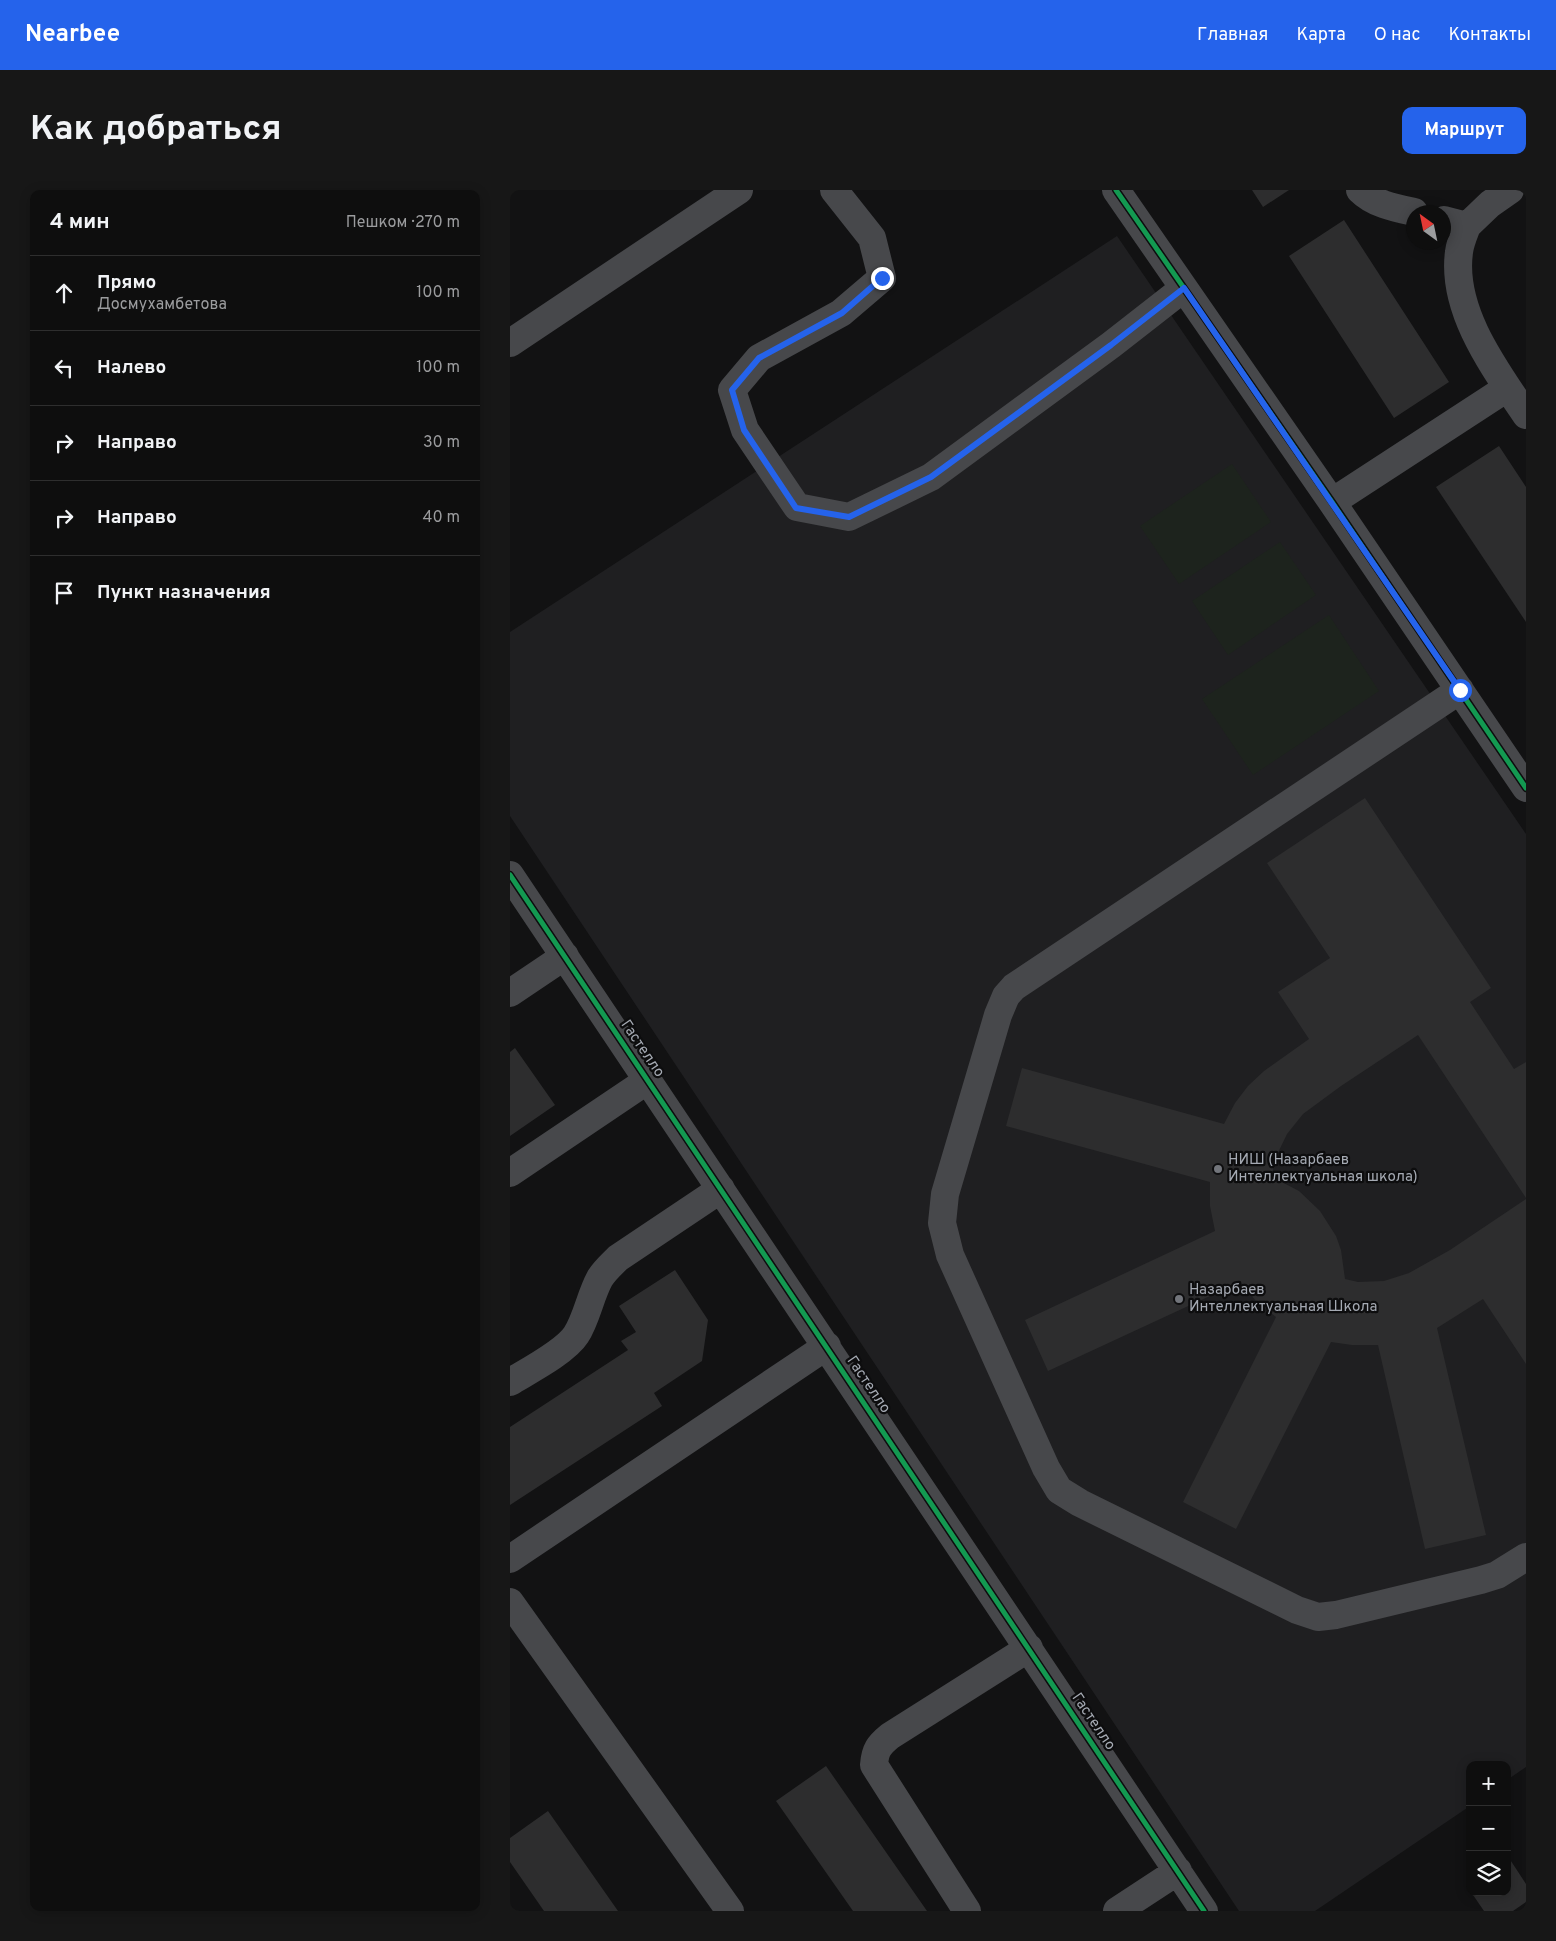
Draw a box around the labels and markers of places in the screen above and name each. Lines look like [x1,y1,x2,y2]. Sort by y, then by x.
place label: НИШ (Назарбаев Интеллектуальная школа) [1228,1151,1418,1187]
marker: НИШ (Назарбаев Интеллектуальная школа) [1212,1163,1224,1175]
place label: Назарбаев Интеллектуальная Школа [1189,1281,1378,1317]
marker: Назарбаев Интеллектуальная Школа [1173,1293,1185,1305]

